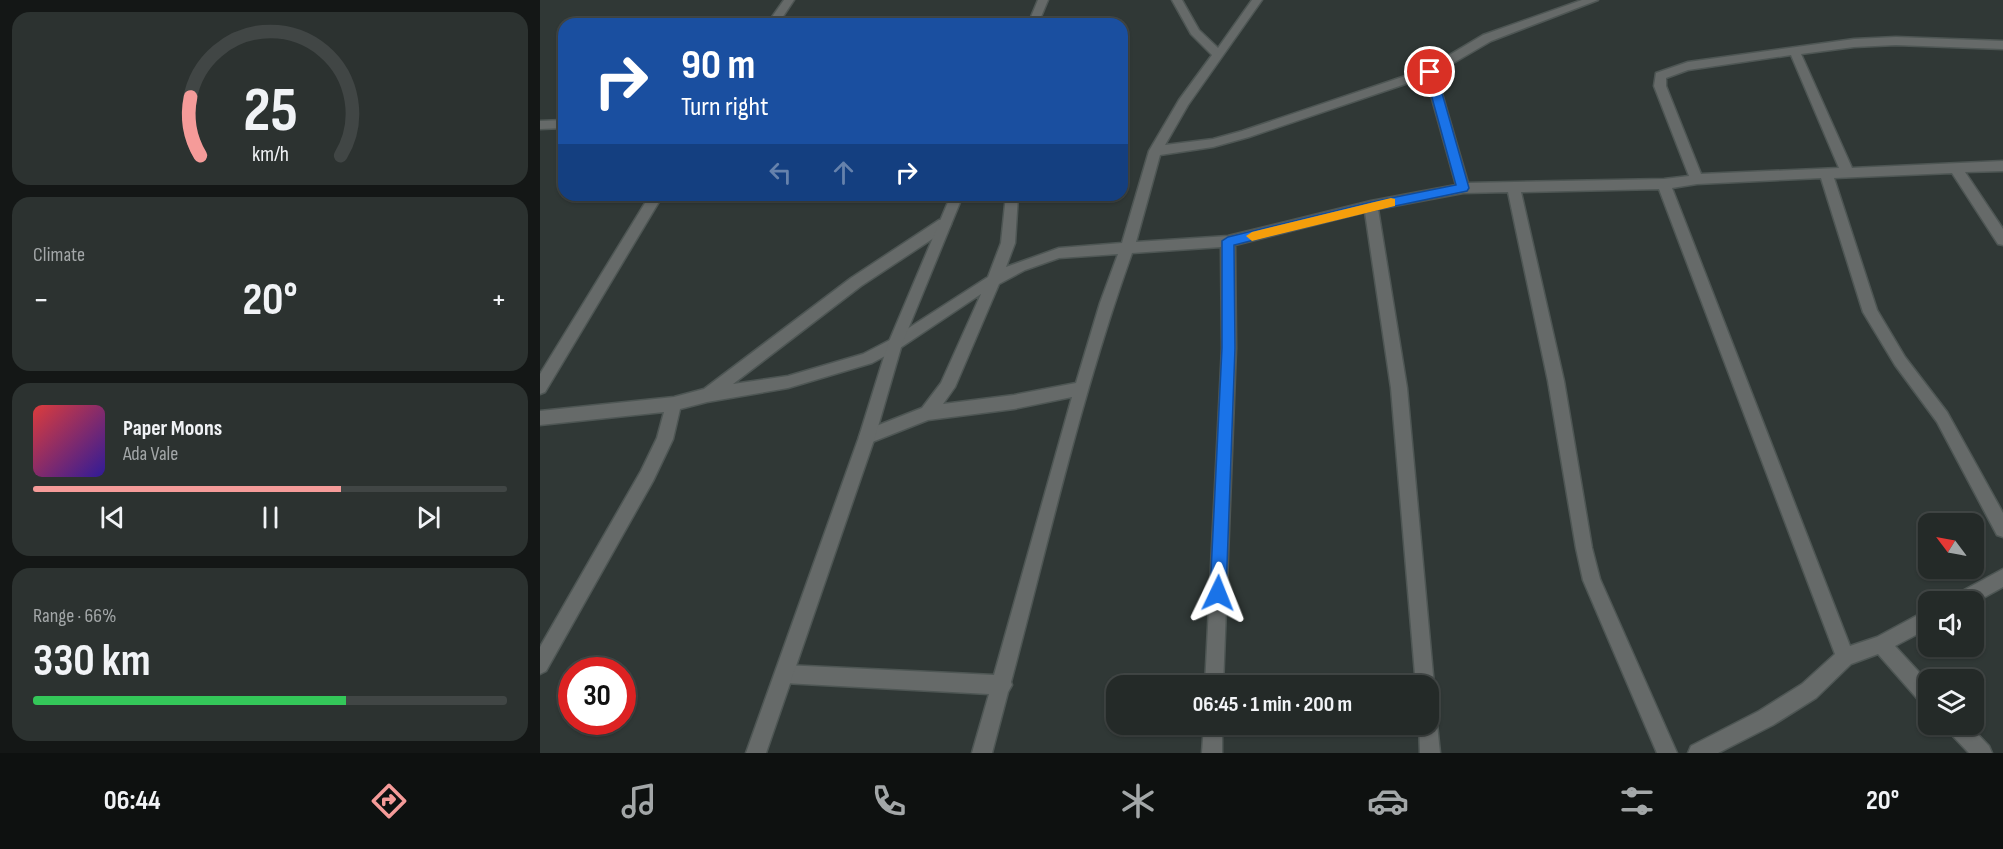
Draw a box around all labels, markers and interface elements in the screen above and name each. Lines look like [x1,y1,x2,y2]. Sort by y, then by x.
text: 90 m [681,40,755,91]
icon: right [582,42,660,120]
pin [1404,46,1455,97]
icon: arrive [1413,55,1446,88]
text: 25 [243,74,297,149]
text: Turn right [681,91,768,123]
text: km/h [251,142,289,167]
icon: left [764,156,797,189]
icon: ahead [827,156,860,189]
icon: right [890,156,923,189]
text: Climate [33,243,85,267]
text: 20° [242,273,298,328]
text: − [33,280,49,320]
text: + [491,280,507,320]
text: Paper Moons [123,415,222,442]
text: Ada Vale [123,442,178,466]
icon: previous [96,501,129,534]
icon: pause [254,501,287,534]
icon: next [412,501,445,534]
north arrow [1918,513,1984,579]
map controls [1918,513,1984,735]
position arrow [1186,561,1250,625]
button: sound [1918,591,1984,657]
text: Range · 66% [33,604,117,628]
text: 330 km [33,634,151,689]
speed limit sign: 30 [558,657,636,735]
button: layers [1918,669,1984,735]
text: 06:45 · 1 min · 200 m [1193,691,1352,718]
icon: directions [368,780,410,822]
icon: music [618,780,660,822]
icon: phone [868,780,910,822]
icon: climate [1117,780,1159,822]
icon: car [1367,780,1409,822]
icon: filters [1616,780,1658,822]
text: 06:44 [104,785,161,817]
text: 20° [1866,785,1899,817]

